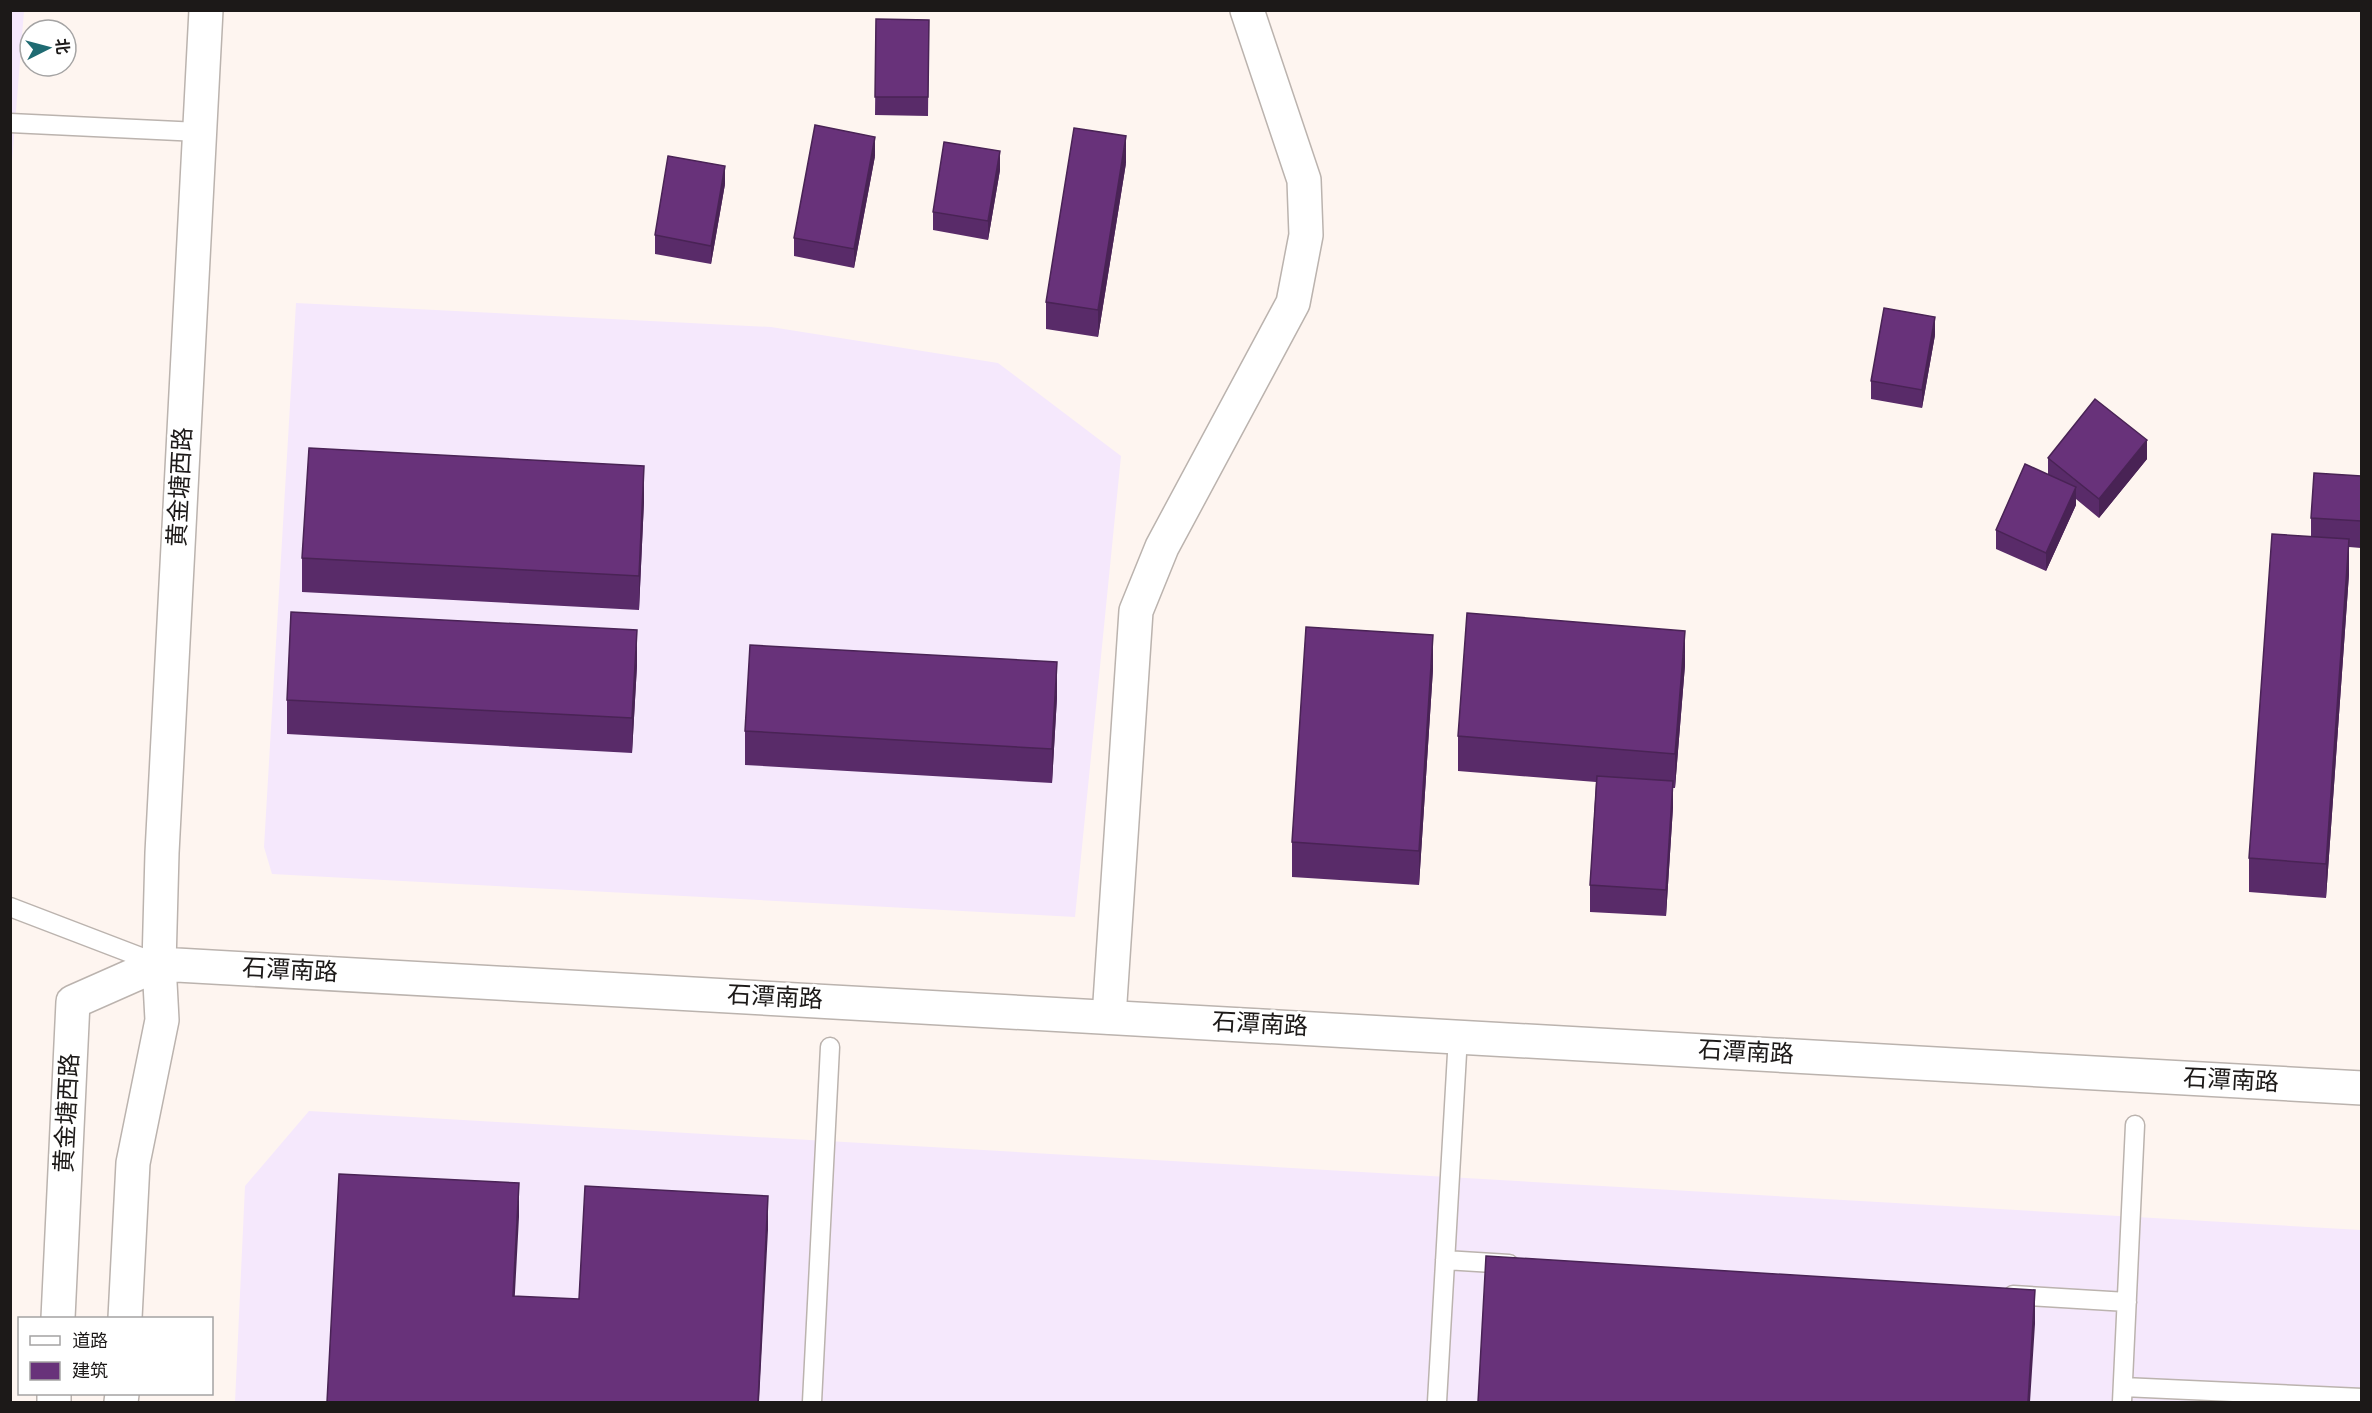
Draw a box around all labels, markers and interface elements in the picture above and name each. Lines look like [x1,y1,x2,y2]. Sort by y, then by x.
north arrow [18,18,78,78]
text: 北 [53,38,72,55]
street label: 黄金塘西路 [164,426,196,548]
street label: 石潭南路 [241,955,339,985]
street label: 石潭南路 [726,982,824,1012]
street label: 石潭南路 [1211,1009,1309,1039]
street label: 石潭南路 [1697,1037,1795,1067]
street label: 黄金塘西路 [51,1052,83,1174]
street label: 石潭南路 [2182,1065,2280,1095]
legend [18,1317,213,1395]
text: 道路 [72,1331,108,1351]
text: 建筑 [72,1361,108,1381]

